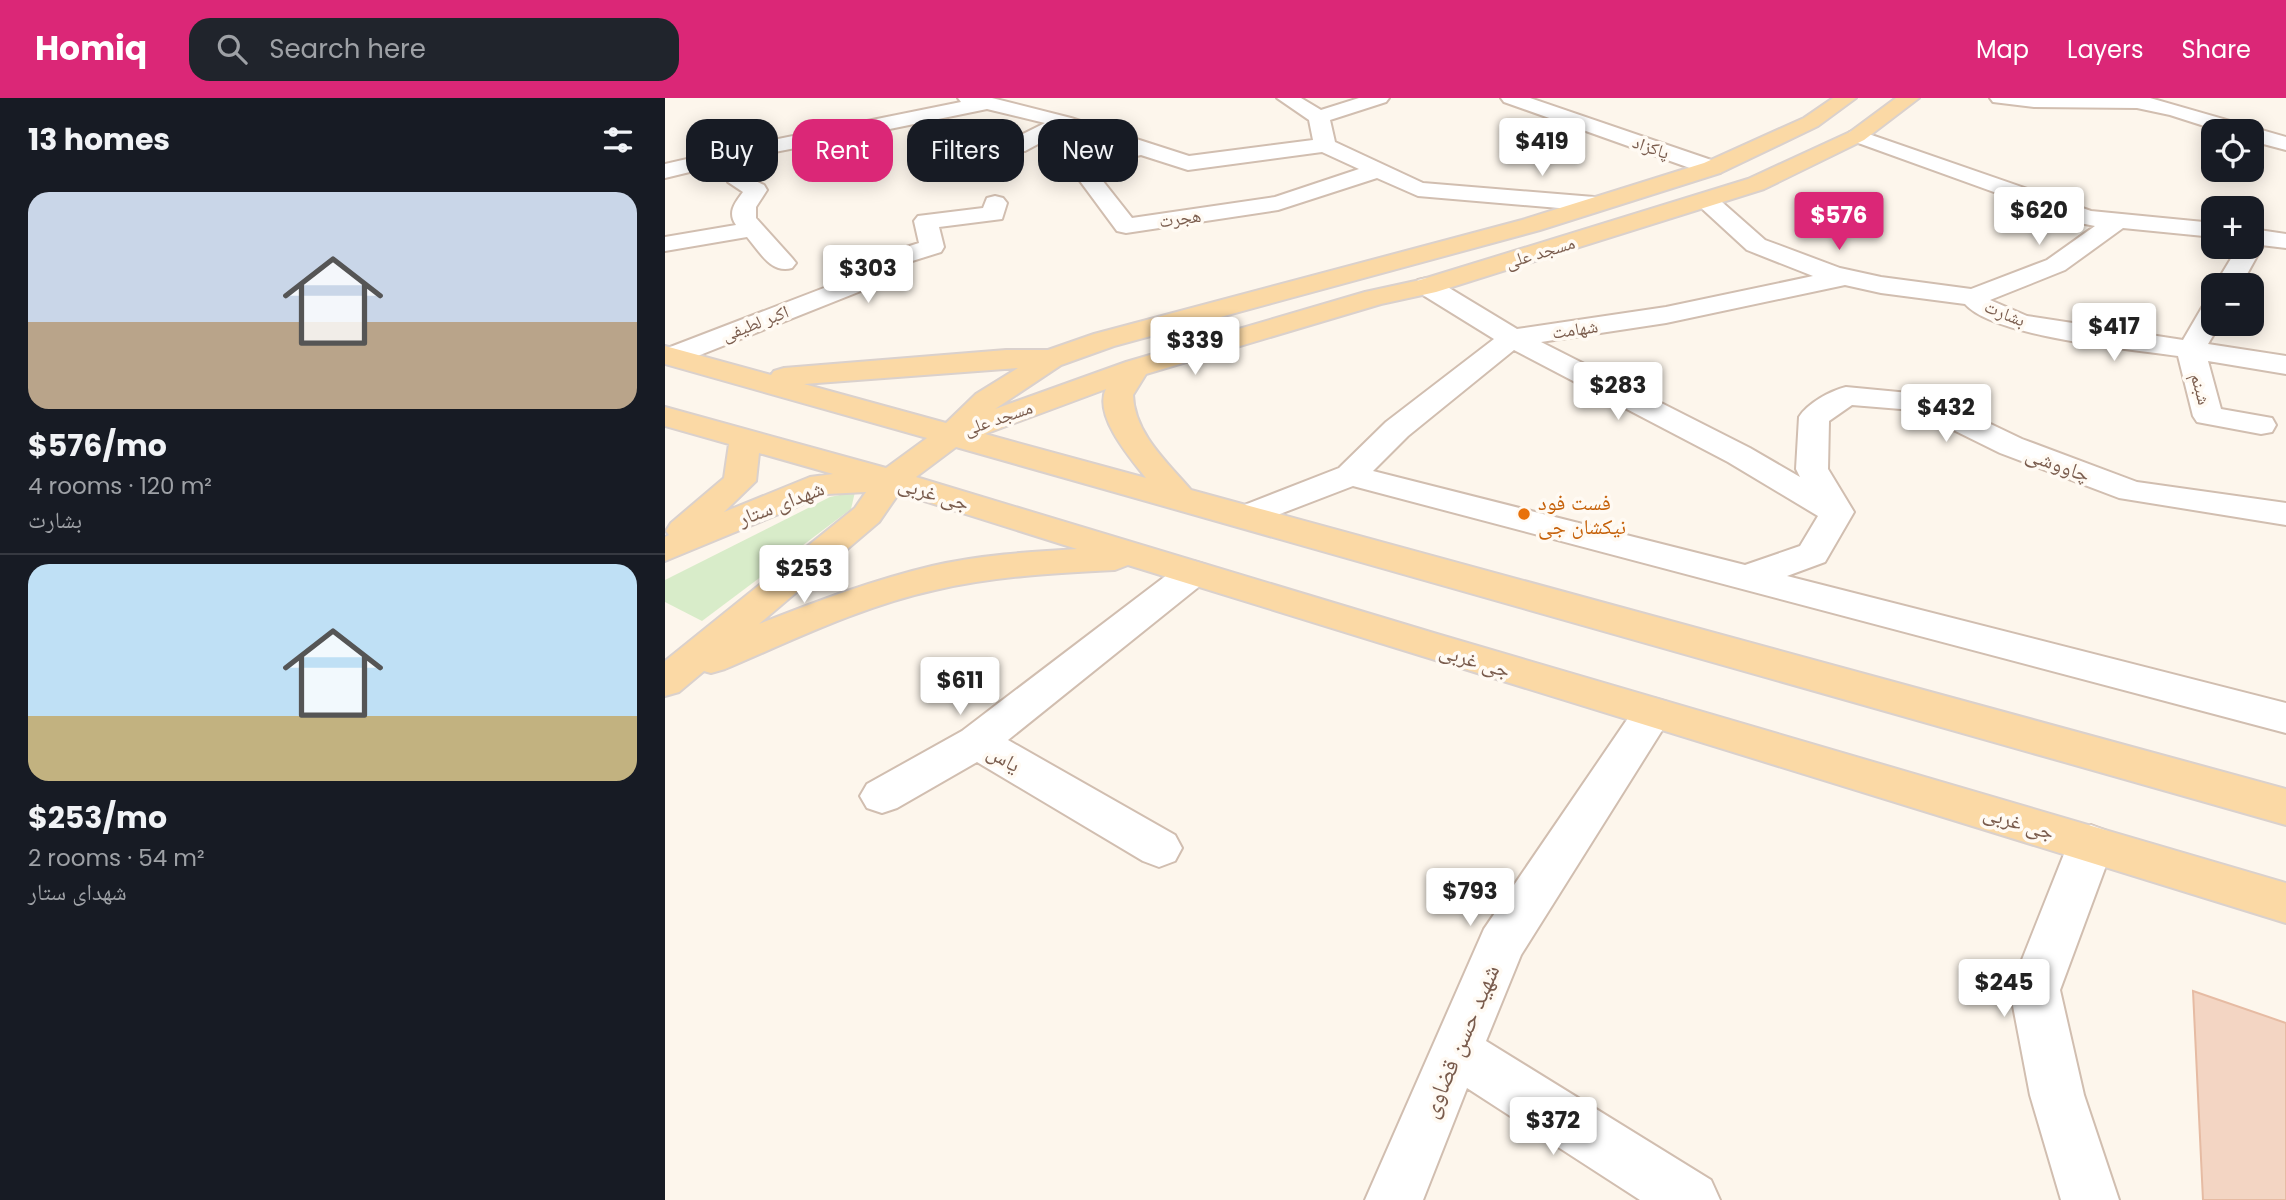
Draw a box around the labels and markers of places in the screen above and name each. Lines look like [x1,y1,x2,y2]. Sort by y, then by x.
pin: $419 [1501,118,1583,178]
pin: $620 [1998,188,2080,247]
pin: $576 [1798,192,1880,252]
pin: $303 [827,246,909,305]
pin: $417 [2073,303,2155,363]
pin: $339 [1154,317,1236,377]
pin: $283 [1577,362,1659,422]
pin: $432 [1905,384,1987,444]
place label: فست فود نیکشان جی [1538,488,1626,541]
marker: فست فود نیکشان جی [1516,506,1532,522]
pin: $253 [763,546,845,605]
pin: $611 [919,658,1001,717]
pin: $793 [1429,868,1511,928]
pin: $245 [1963,960,2045,1019]
pin: $372 [1512,1098,1594,1157]

